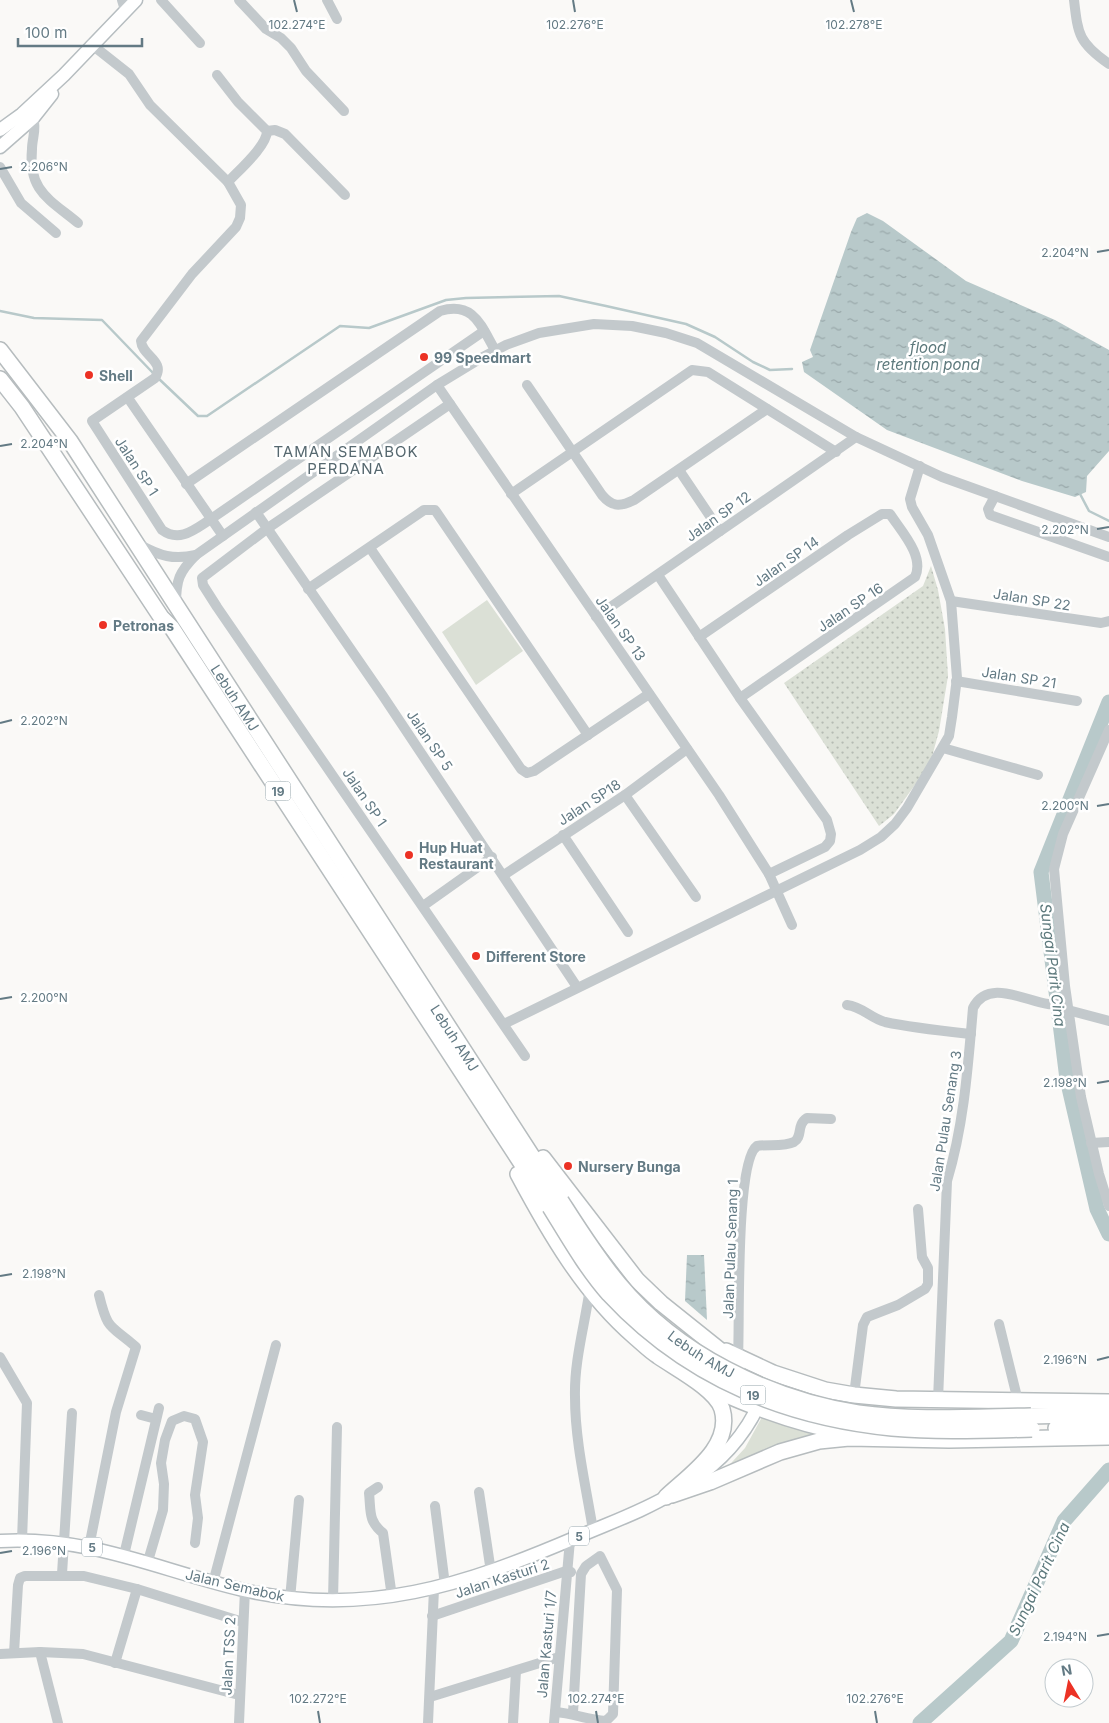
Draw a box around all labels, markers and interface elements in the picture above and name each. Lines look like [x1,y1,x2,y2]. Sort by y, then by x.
scale bar [18,15,141,47]
text: 102.274°E [269,17,325,32]
text: 102.276°E [546,17,604,32]
text: 102.278°E [825,17,883,32]
text: 100 m [25,23,67,42]
text: 2.206°N [20,159,68,174]
text: 2.204°N [1041,245,1089,260]
water label: flood retention pond [876,338,980,374]
place label: 99 Speedmart [434,349,531,366]
marker: 99 Speedmart [418,351,430,363]
place label: Shell [99,367,133,384]
marker: Shell [83,369,95,381]
street label: Jalan SP 1 [112,433,162,499]
text: 2.204°N [20,436,68,451]
district label: TAMAN SEMABOK PERDANA [273,442,419,478]
street label: Jalan SP 12 [682,487,754,545]
text: 2.202°N [1041,522,1089,537]
street label: Jalan SP 14 [750,532,822,590]
street label: Jalan SP 16 [814,579,886,635]
street label: Jalan SP 22 [992,584,1072,614]
street label: Jalan SP 13 [592,592,650,664]
place label: Petronas [113,617,174,634]
marker: Petronas [97,619,109,631]
street label: Lebuh AMJ [208,661,263,734]
street label: Jalan SP 21 [980,663,1058,691]
street label: Jalan SP 5 [403,706,457,774]
text: 2.202°N [20,713,68,728]
street label: Jalan SP 1 [339,765,391,829]
street label: Jalan SP18 [554,775,624,829]
road number: 19 [266,781,290,800]
text: 2.200°N [1041,798,1089,813]
place label: Hup Huat Restaurant [419,839,494,872]
marker: Hup Huat Restaurant [403,849,415,861]
water label: Sungai Parit Cina [1036,902,1070,1028]
place label: Different Store [486,948,586,965]
marker: Different Store [470,950,482,962]
text: 2.200°N [20,990,68,1005]
street label: Lebuh AMJ [428,1001,483,1074]
street label: Jalan Pulau Senang 3 [925,1049,965,1193]
text: 2.198°N [1043,1075,1087,1090]
place label: Nursery Bunga [578,1158,681,1175]
marker: Nursery Bunga [562,1160,574,1172]
street label: Jalan Pulau Senang 1 [719,1179,741,1319]
text: 2.198°N [22,1266,66,1281]
street label: Lebuh AMJ [665,1326,738,1381]
text: 2.196°N [1043,1352,1087,1367]
road number: 19 [740,1386,766,1404]
water label: Sungai Parit Cina [1004,1519,1074,1639]
road number: 5 [569,1526,589,1545]
road number: 5 [82,1538,102,1556]
text: 2.196°N [22,1543,66,1558]
street label: Jalan Kasturi 2 [453,1555,551,1601]
street label: Jalan Semabok [184,1565,287,1605]
street label: Jalan Kasturi 1/7 [533,1589,559,1699]
street label: Jalan TSS 2 [217,1616,239,1696]
text: 2.194°N [1043,1629,1087,1644]
north arrow [1044,1658,1094,1708]
text: N [1060,1660,1073,1679]
text: 102.272°E [289,1691,347,1706]
text: 102.274°E [568,1691,624,1706]
text: 102.276°E [846,1691,904,1706]

